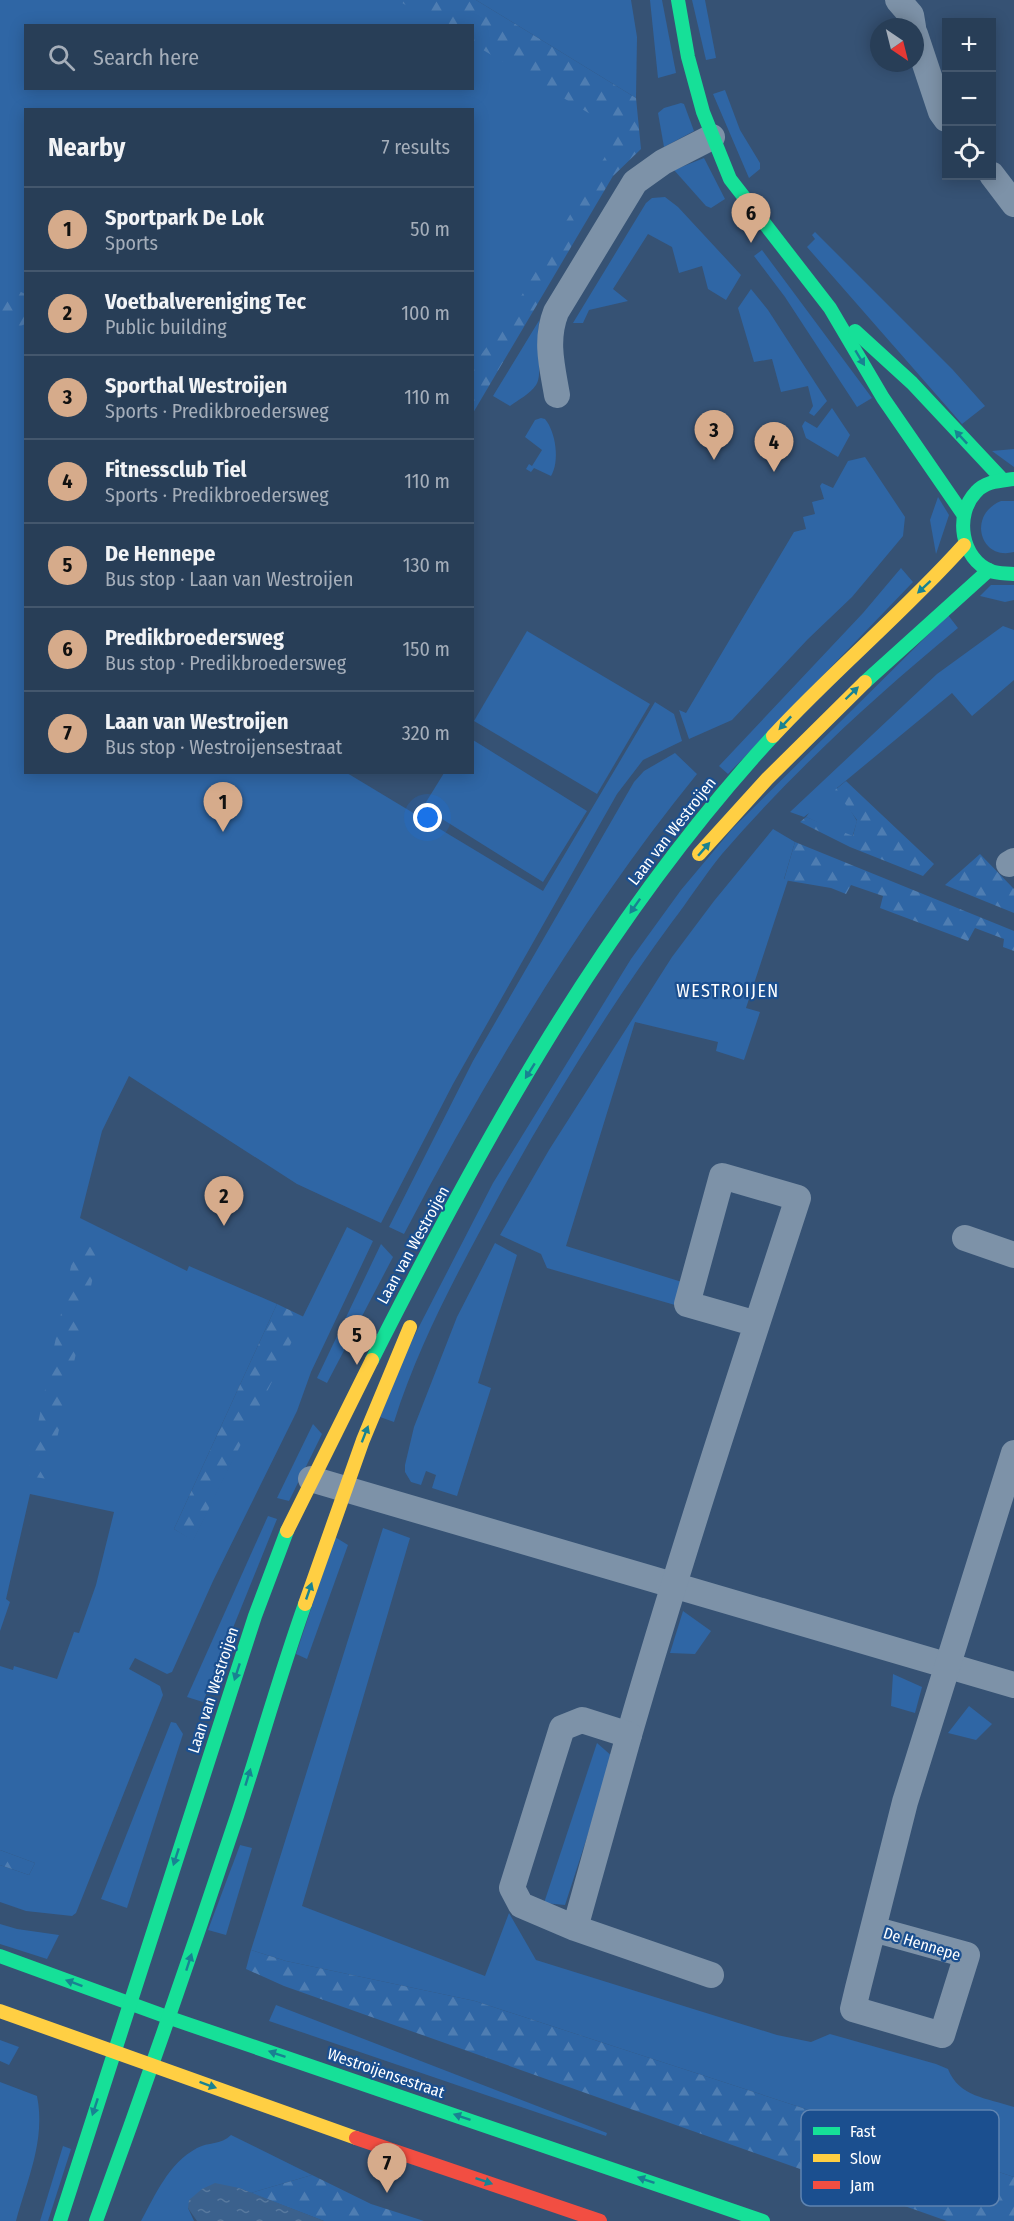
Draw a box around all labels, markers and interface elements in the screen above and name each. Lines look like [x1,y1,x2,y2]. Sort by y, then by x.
north arrow [870,18,924,72]
map controls [942,18,996,180]
button: + [942,18,996,72]
search box [24,24,474,90]
icon: search [45,41,78,74]
text: Search here [93,44,199,71]
button: − [942,72,996,126]
button: locate [942,126,996,180]
text: Nearby [48,132,125,163]
text: 7 results [382,135,450,159]
pin: 6 [732,194,771,243]
text: Sportpark De Lok [105,204,264,231]
text: 1 [63,217,72,241]
text: 50 m [410,217,450,241]
text: Sports [105,231,158,255]
text: Voetbalvereniging Tec [105,288,306,315]
text: 2 [63,301,72,325]
text: 100 m [401,301,450,325]
text: Public building [105,315,227,339]
one-way arrow [854,350,865,366]
text: Sporthal Westroijen [105,372,287,399]
text: 3 [63,385,72,409]
text: 110 m [404,385,450,409]
text: Sports · Predikbroedersweg [105,399,329,423]
pin: 3 [694,410,734,460]
pin: 4 [754,422,794,472]
one-way arrow [954,430,968,445]
text: Fitnessclub Tiel [105,456,247,483]
text: 4 [62,469,73,493]
text: 110 m [404,469,450,493]
text: Sports · Predikbroedersweg [105,483,329,507]
text: De Hennepe [105,540,216,567]
text: 5 [63,553,72,577]
text: 130 m [403,553,450,577]
text: Bus stop · Laan van Westroijen [105,567,354,591]
one-way arrow [917,580,932,594]
text: Predikbroedersweg [105,624,284,651]
text: 6 [62,637,73,661]
text: 150 m [403,637,450,661]
text: Bus stop · Predikbroedersweg [105,651,346,675]
one-way arrow [844,686,858,700]
text: Laan van Westroijen [105,708,289,735]
one-way arrow [778,716,792,730]
text: 7 [63,721,72,745]
text: 320 m [402,721,450,745]
text: Bus stop · Westroijensestraat [105,735,342,759]
street label: Laan van Westroijen [624,773,720,889]
pin: 1 [204,782,242,832]
your location [413,803,442,832]
one-way arrow [697,842,710,857]
one-way arrow [629,898,641,914]
district label: WESTROIJEN [676,980,780,1002]
one-way arrow [525,1063,536,1079]
pin: 2 [204,1176,244,1226]
street label: Laan van Westroijen [373,1183,453,1307]
pin: 5 [338,1316,376,1365]
one-way arrow [361,1425,370,1443]
one-way arrow [304,1582,314,1600]
street label: Laan van Westroijen [184,1625,242,1755]
one-way arrow [231,1663,241,1681]
one-way arrow [244,1768,253,1786]
one-way arrow [171,1848,180,1866]
street label: De Hennepe [881,1923,963,1965]
one-way arrow [184,1953,194,1971]
one-way arrow [65,1977,83,1987]
street label: Westroijensestraat [325,2044,448,2102]
one-way arrow [268,2048,286,2058]
one-way arrow [199,2081,217,2091]
one-way arrow [90,2098,99,2116]
legend [801,2110,999,2206]
one-way arrow [453,2111,471,2121]
text: Fast [850,2122,877,2141]
pin: 7 [368,2144,406,2193]
text: Slow [850,2149,881,2168]
one-way arrow [637,2175,655,2185]
text: Jam [850,2176,875,2195]
one-way arrow [475,2177,493,2187]

